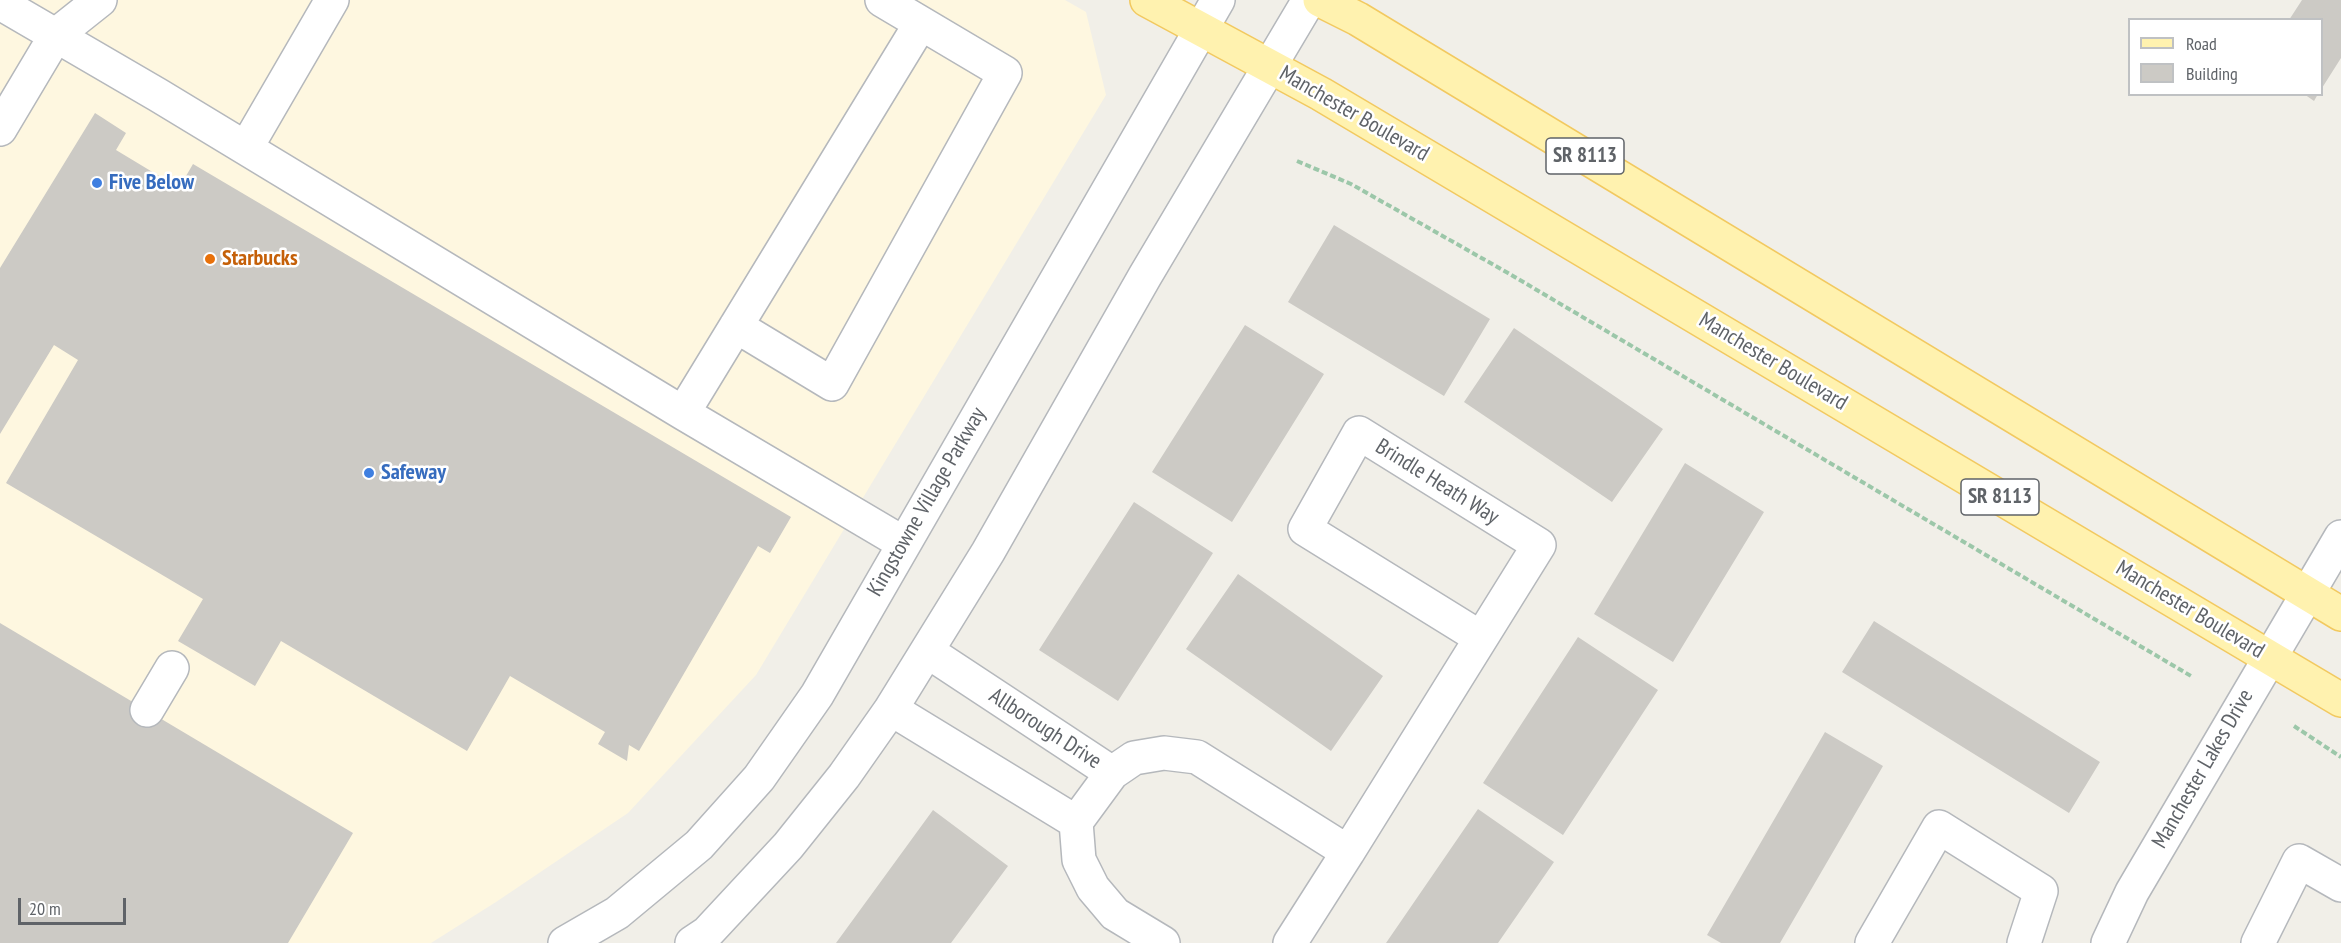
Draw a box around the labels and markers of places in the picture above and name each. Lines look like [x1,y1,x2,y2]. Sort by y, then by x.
place label: Five Below [109,170,194,196]
marker: Five Below [90,176,104,190]
place label: Starbucks [222,246,298,272]
marker: Starbucks [203,252,217,266]
place label: Safeway [381,460,446,486]
marker: Safeway [362,466,376,480]

